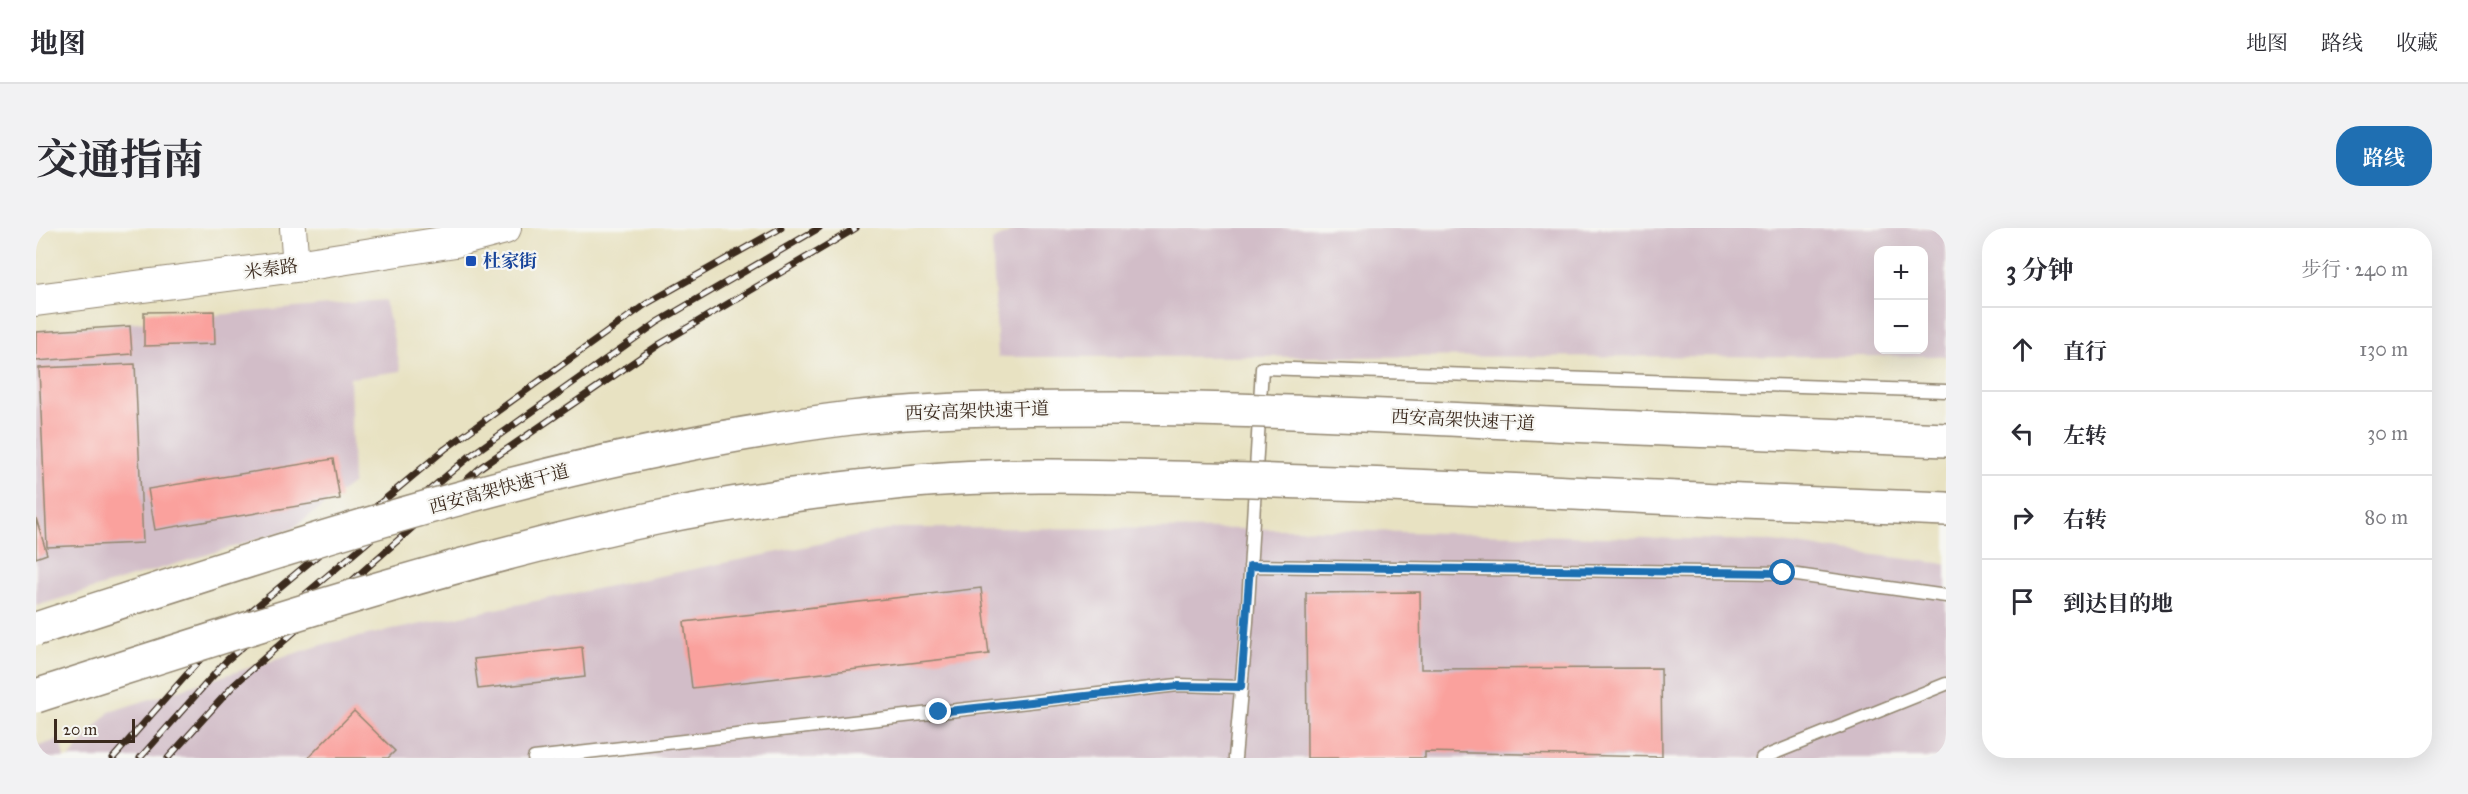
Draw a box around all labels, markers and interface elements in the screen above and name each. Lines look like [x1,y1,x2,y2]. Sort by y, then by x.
text: 地图 [30,26,86,61]
text: 地图 [2246,30,2288,56]
text: 路线 [2321,30,2363,56]
text: 收藏 [2396,30,2438,56]
button: 路线 [2336,126,2432,186]
text: 交通指南 [36,134,204,186]
map controls [1874,246,1928,354]
button: + [1874,246,1928,300]
place label: 杜家街 [483,250,537,272]
street label: 米秦路 [243,254,299,284]
marker: 杜家街 [464,254,478,268]
text: 3 分钟 [2006,254,2074,286]
text: 步行 · 240 m [2301,257,2408,281]
button: − [1874,300,1928,354]
icon: ahead [2006,333,2039,366]
text: 130 m [2359,337,2408,361]
text: 直行 [2063,338,2107,365]
street label: 西安高架快速干道 [905,397,1049,425]
street label: 西安高架快速干道 [1391,405,1535,435]
icon: left [2006,417,2039,450]
text: 30 m [2367,421,2408,445]
text: 左转 [2063,422,2107,449]
street label: 西安高架快速干道 [427,460,571,518]
icon: right [2006,501,2039,534]
text: 80 m [2365,505,2408,529]
text: 右转 [2063,506,2107,533]
route start [1769,559,1795,585]
icon: arrive [2006,585,2039,618]
text: 到达目的地 [2063,590,2173,617]
route end [925,698,951,724]
scale bar [54,716,135,744]
text: 20 m [63,720,97,739]

